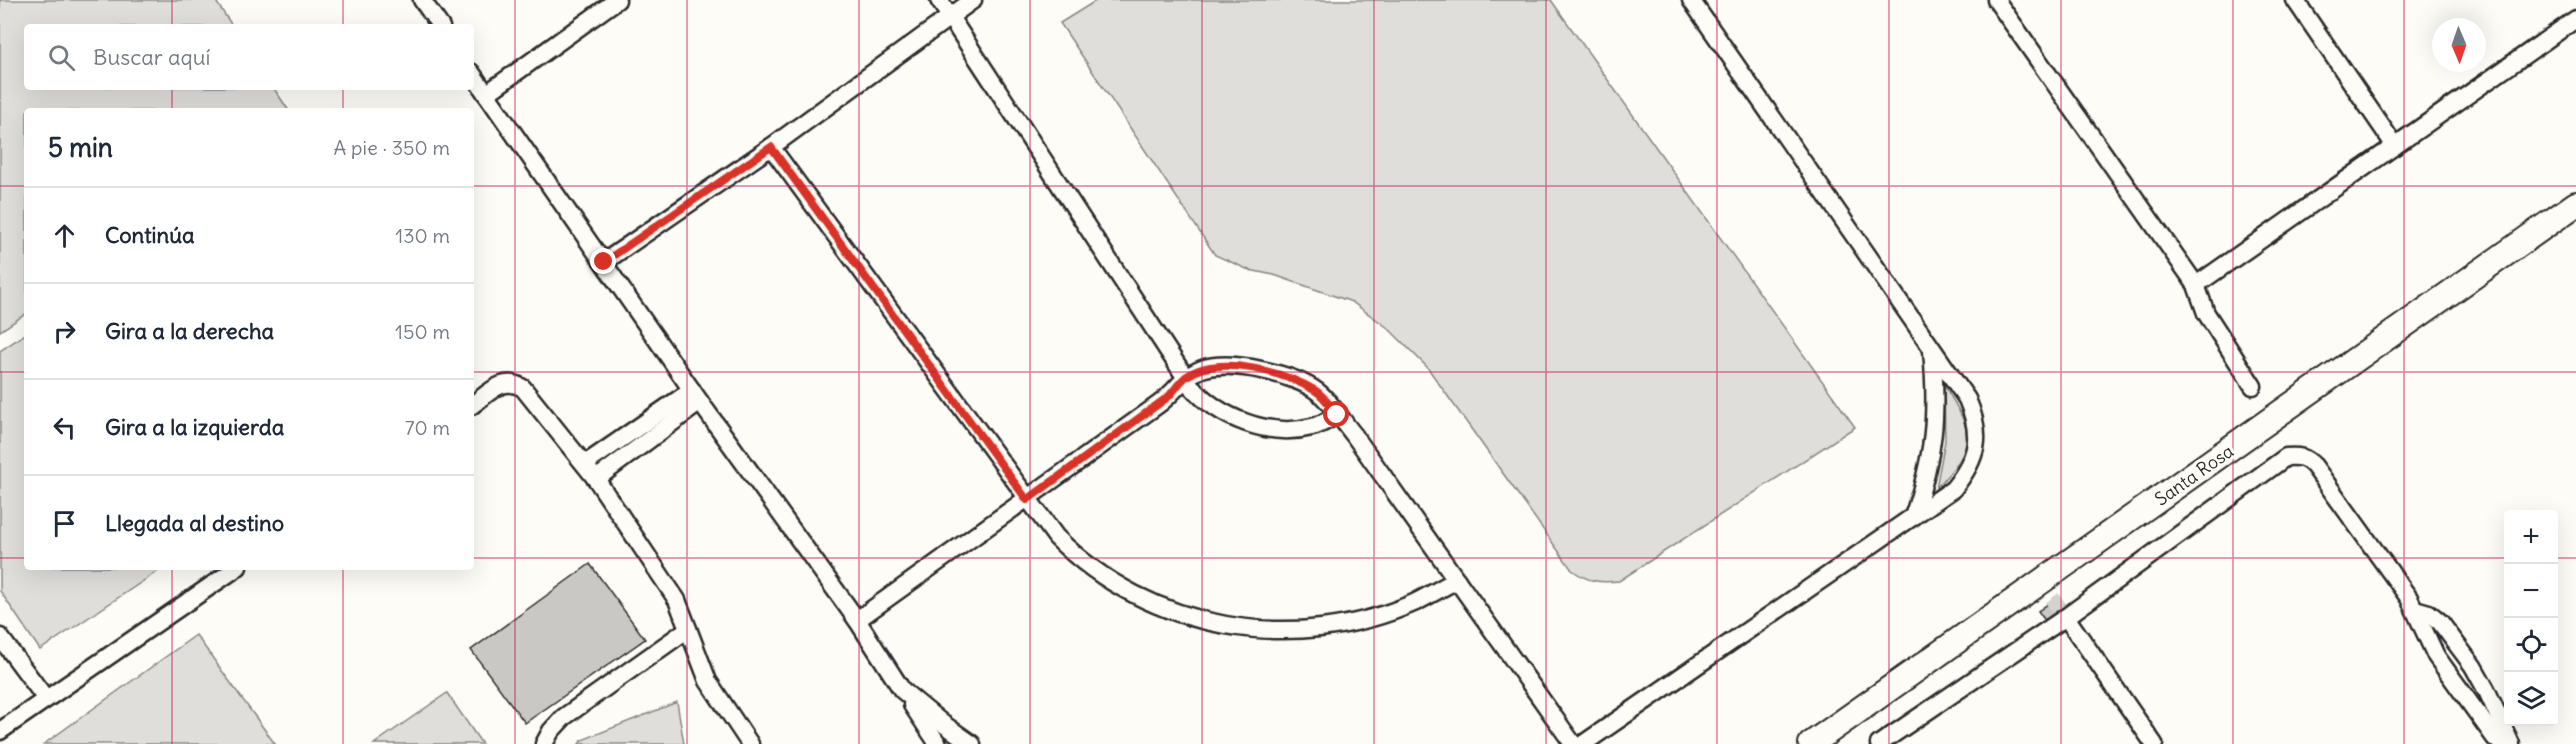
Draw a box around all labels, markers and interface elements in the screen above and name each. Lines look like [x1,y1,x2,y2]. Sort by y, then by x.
north arrow [2432,18,2486,72]
search box [24,24,474,90]
icon: search [45,41,78,74]
text: Buscar aquí [93,43,210,71]
text: 5 min [48,131,113,164]
text: A pie · 350 m [333,135,450,160]
icon: ahead [48,219,81,252]
text: Continúa [105,221,194,249]
text: 130 m [395,223,450,248]
route end [590,248,616,274]
icon: right [48,315,81,348]
text: Gira a la derecha [105,317,274,345]
text: 150 m [395,319,450,344]
route start [1323,401,1349,427]
icon: left [48,411,81,444]
text: Gira a la izquierda [105,413,284,441]
text: 70 m [405,415,450,440]
street label: Santa Rosa [2150,439,2238,511]
icon: arrive [48,507,81,540]
text: Llegada al destino [105,509,284,537]
map controls [2504,510,2558,726]
button: + [2504,510,2558,564]
button: − [2504,564,2558,618]
button: locate [2504,618,2558,672]
button: layers [2504,672,2558,726]

